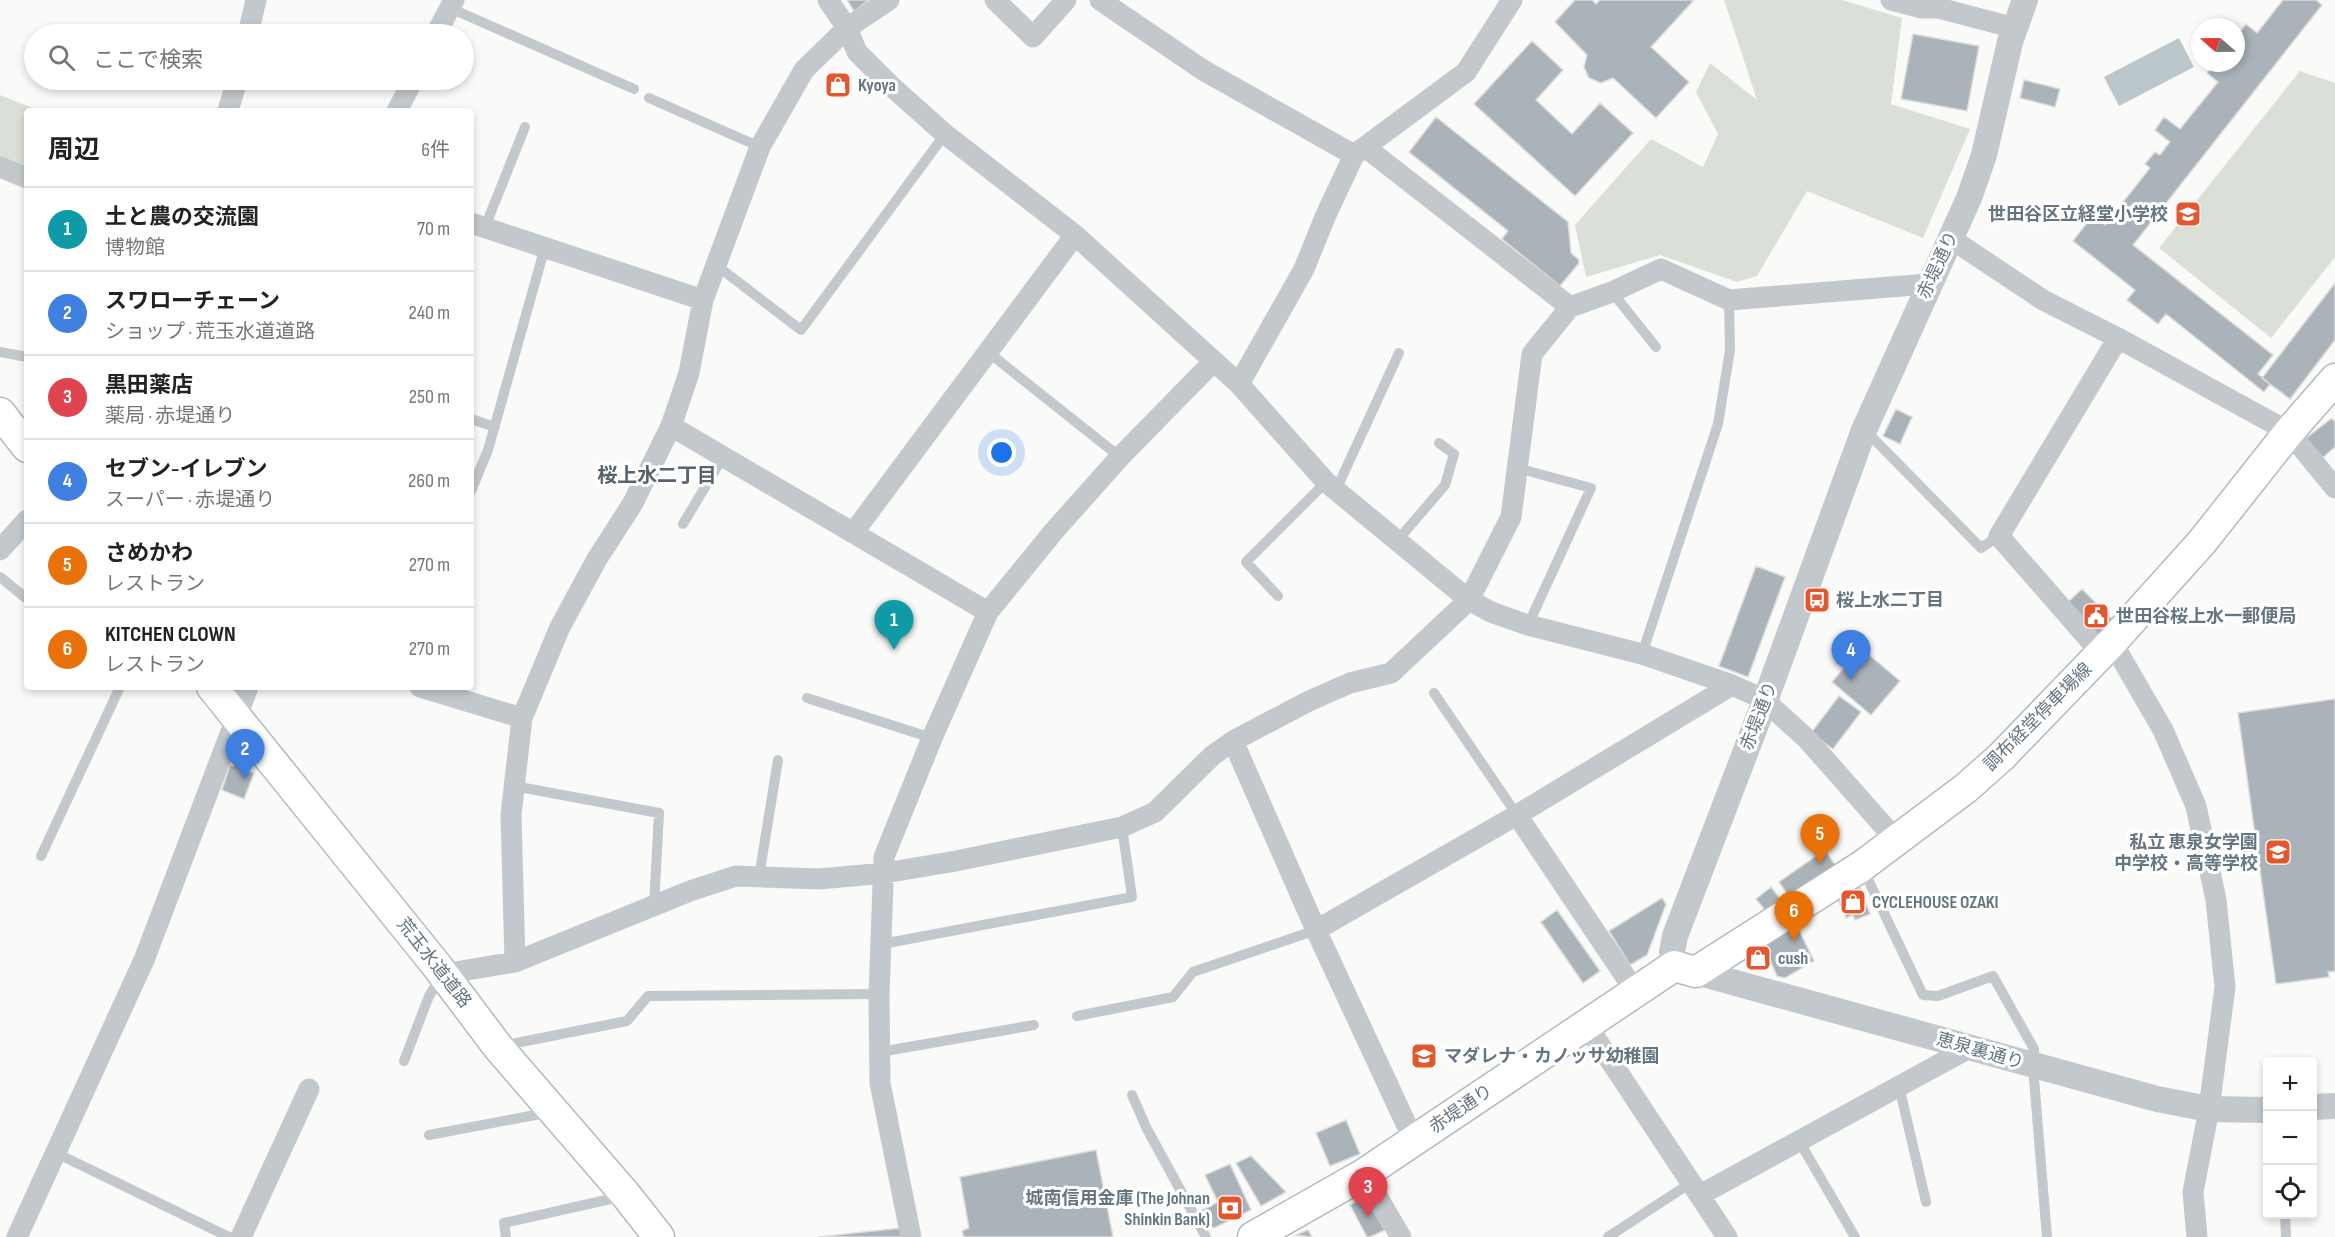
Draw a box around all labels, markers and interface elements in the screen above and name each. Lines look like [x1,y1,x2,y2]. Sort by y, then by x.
north arrow [2191,18,2245,72]
search box [24,24,474,90]
icon: search [45,41,78,74]
text: ここで検索 [93,47,203,74]
shop icon: Kyoya [823,70,853,100]
place label: Kyoya [858,75,896,96]
text: 周辺 [48,135,100,166]
text: 6件 [421,138,450,162]
school or university icon: 世田谷区立経堂小学校 [2173,199,2203,229]
text: 土と農の交流園 [105,204,259,231]
place label: 世田谷区立経堂小学校 [1988,204,2168,225]
text: 1 [64,217,71,241]
text: 70 m [417,217,450,241]
street label: 赤堤通り [1913,228,1963,302]
text: 博物館 [105,236,165,260]
text: スワローチェーン [105,288,280,315]
text: 2 [63,301,72,325]
text: 240 m [409,301,450,325]
text: ショップ · 荒玉水道道路 [105,320,315,344]
text: 黒田薬店 [105,372,193,399]
text: 3 [63,385,72,409]
text: 250 m [409,385,450,409]
text: 薬局 · 赤堤通り [105,404,235,428]
your location [987,438,1016,467]
text: セブン-イレブン [105,456,267,483]
district label: 桜上水二丁目 [597,464,717,488]
text: 4 [63,469,72,493]
text: 260 m [408,469,450,493]
text: スーパー · 赤堤通り [105,488,275,512]
text: さめかわ [105,540,193,567]
text: 5 [63,553,72,577]
text: 270 m [409,553,450,577]
text: レストラン [105,572,205,596]
bus stop icon: 桜上水二丁目 [1802,585,1832,615]
place label: 桜上水二丁目 [1836,590,1944,611]
pin: 1 [874,600,914,650]
public building icon: 世田谷桜上水一郵便局 [2081,601,2111,631]
place label: 世田谷桜上水一郵便局 [2116,606,2296,627]
text: KITCHEN CLOWN [105,621,236,648]
pin: 4 [1832,630,1870,680]
text: 6 [63,637,72,661]
text: 270 m [409,637,450,661]
text: レストラン [105,653,205,677]
street label: 調布経堂停車場線 [1980,659,2096,775]
street label: 赤堤通り [1736,679,1782,753]
pin: 2 [226,730,264,779]
pin: 5 [1800,814,1840,864]
place label: 私立 恵泉女学園 中学校・高等学校 [2114,832,2258,874]
school or university icon: 私立 恵泉女学園 中学校・高等学校 [2263,837,2293,867]
shop icon: CYCLEHOUSE OZAKI [1838,887,1868,917]
pin: 6 [1774,892,1814,941]
place label: CYCLEHOUSE OZAKI [1872,892,1999,913]
street label: 荒玉水道道路 [392,914,476,1012]
shop icon: cush [1743,943,1773,973]
place label: cush [1778,948,1808,969]
street label: 恵泉裏通り [1934,1029,2026,1073]
school or university icon: マダレナ・カノッサ幼稚園 [1409,1041,1439,1071]
place label: マダレナ・カノッサ幼稚園 [1444,1046,1660,1067]
map controls [2263,1057,2317,1219]
button: + [2263,1057,2317,1111]
street label: 赤堤通り [1425,1080,1497,1138]
button: − [2263,1111,2317,1165]
button: locate [2263,1165,2317,1219]
pin: 3 [1348,1168,1388,1217]
place label: 城南信用金庫 (The Johnan Shinkin Bank) [1026,1188,1210,1230]
bank icon: 城南信用金庫 (The Johnan Shinkin Bank) [1215,1193,1245,1223]

